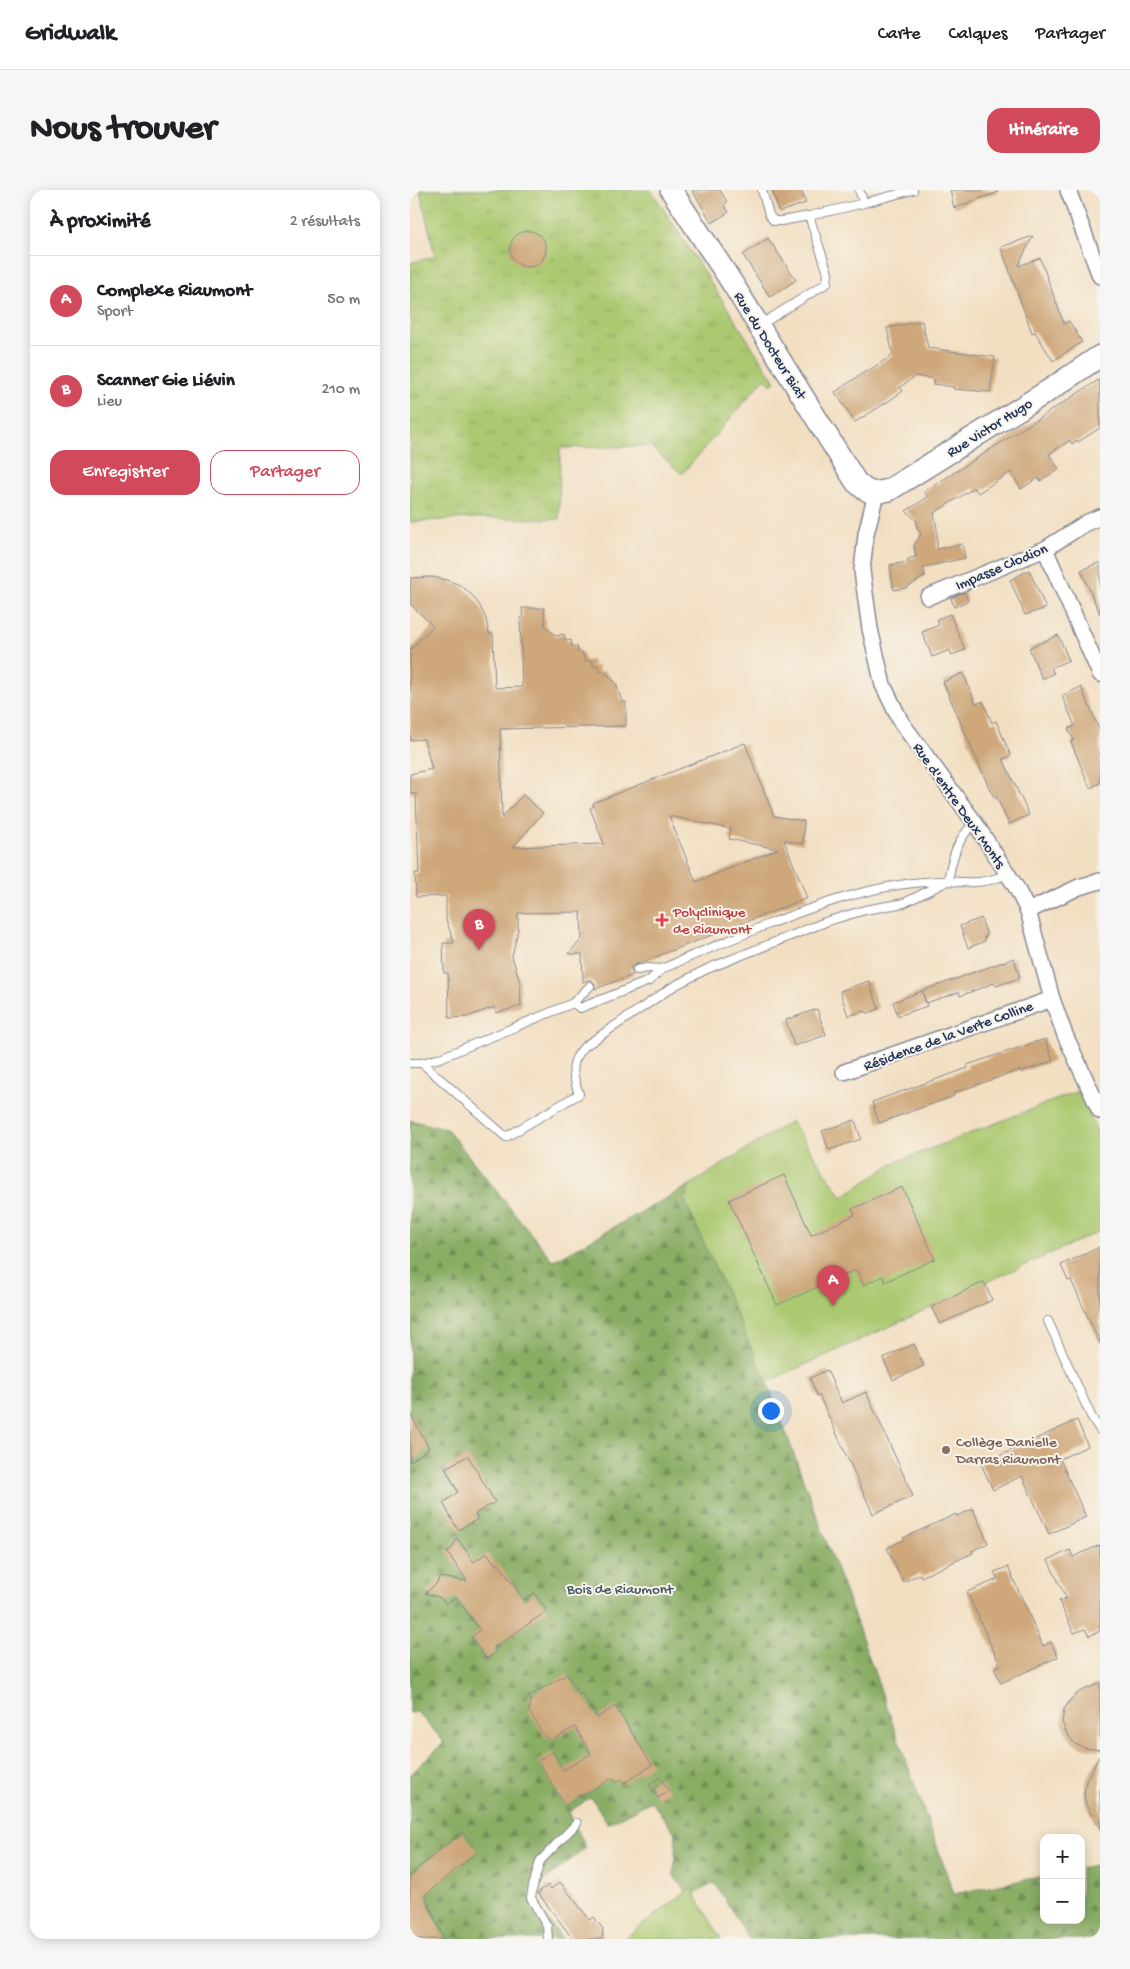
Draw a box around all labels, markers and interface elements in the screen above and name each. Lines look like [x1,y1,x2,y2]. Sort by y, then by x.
text: Gridwalk [25,20,116,49]
text: Carte [878,24,921,45]
text: Calques [949,24,1007,45]
text: Partager [1035,24,1105,45]
button: Itinéraire [987,108,1100,153]
text: Nous trouver [30,110,216,151]
text: À proximité [50,210,151,235]
text: 2 résultats [290,213,360,232]
text: Complexe Riaumont [97,280,252,303]
street label: Rue du Docteur Biat [729,289,811,405]
text: A [61,291,71,310]
text: 50 m [327,291,360,310]
text: Sport [97,303,133,322]
text: Scanner Gie Liévin [97,370,235,393]
text: B [62,381,70,400]
text: 210 m [321,381,360,400]
text: Lieu [97,393,122,412]
street label: Rue Victor Hugo [944,395,1036,462]
button: Enregistrer [50,450,200,495]
button: Partager [210,450,360,495]
street label: Impasse Clodion [953,540,1051,595]
street label: Rue d'entre Deux Monts [908,740,1009,873]
place label: Polyclinique de Riaumont [672,904,753,939]
pin: B [463,909,495,950]
marker: Polyclinique de Riaumont [655,913,669,927]
street label: Résidence de la Verte Colline [861,998,1036,1076]
pin: A [817,1265,849,1306]
your location [758,1398,784,1424]
place label: Collège Danielle Darras Riaumont [955,1434,1062,1469]
marker: Collège Danielle Darras Riaumont [940,1444,952,1456]
park label: Bois de Riaumont [566,1581,675,1599]
map controls [1040,1834,1085,1924]
button: + [1040,1834,1085,1879]
button: − [1040,1879,1085,1924]

